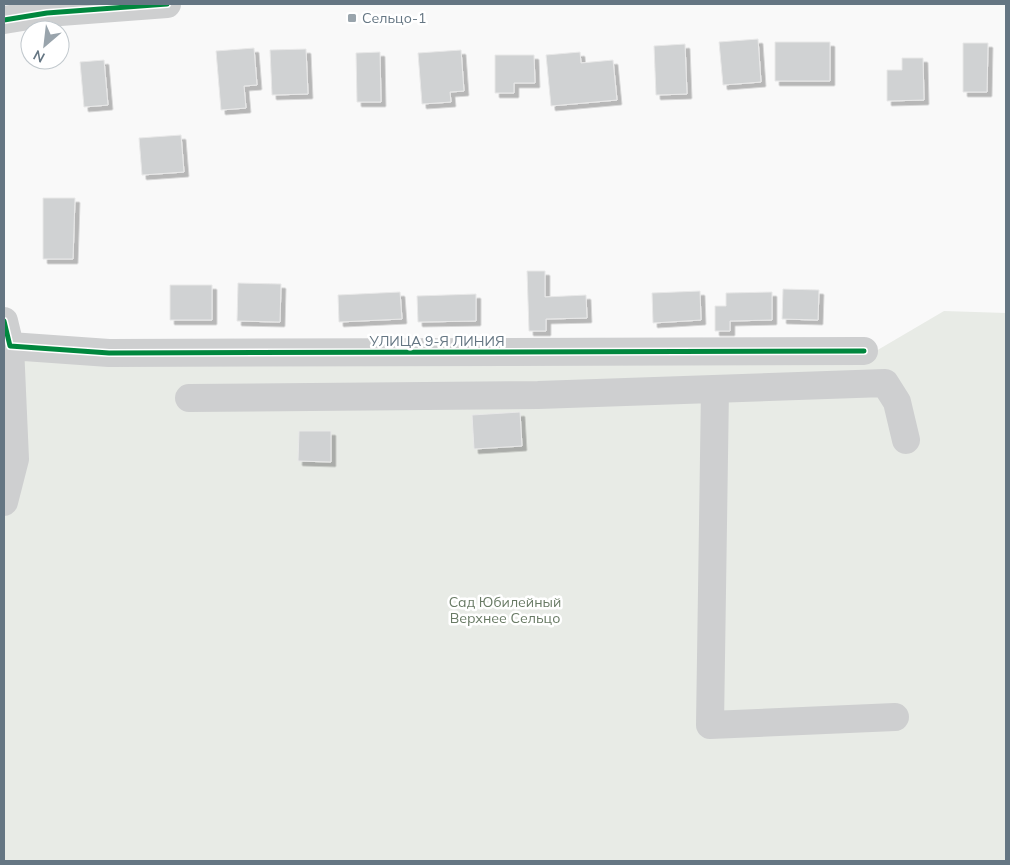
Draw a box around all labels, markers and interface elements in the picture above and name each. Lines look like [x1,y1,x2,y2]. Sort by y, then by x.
place label: Сельцо-1 [362,9,426,27]
marker: Сельцо-1 [346,12,358,24]
north arrow [20,20,70,70]
text: N [30,46,48,67]
street label: УЛИЦА 9-Я ЛИНИЯ [368,332,505,350]
park label: Сад Юбилейный Верхнее Сельцо [449,593,561,627]

